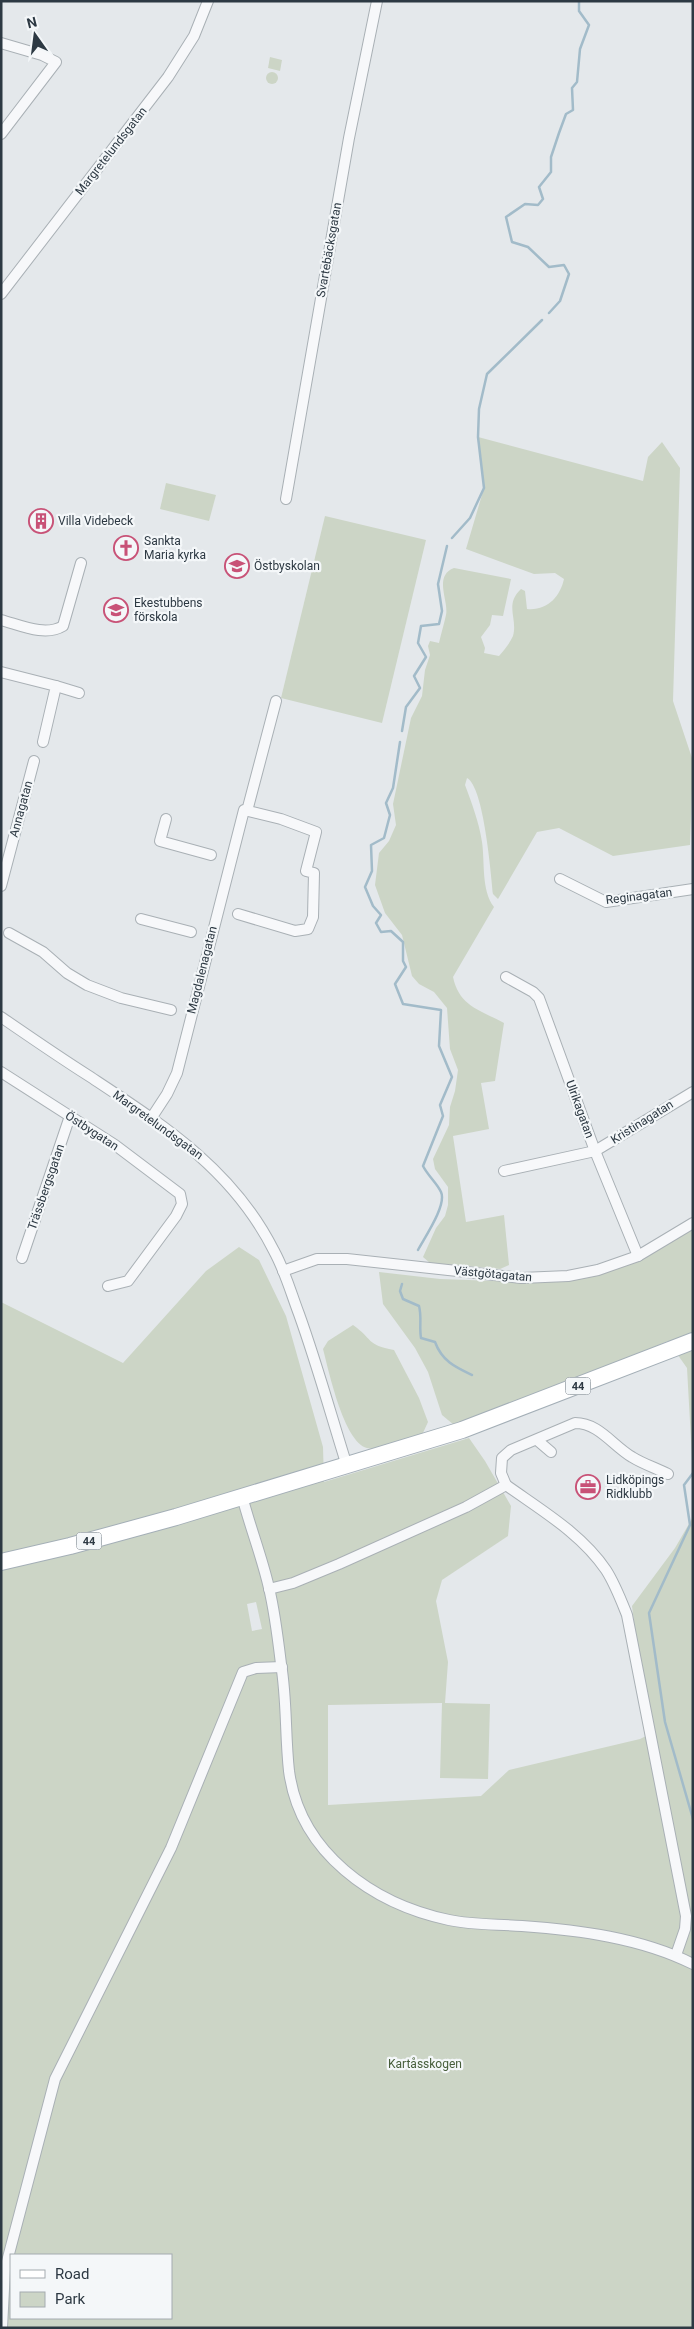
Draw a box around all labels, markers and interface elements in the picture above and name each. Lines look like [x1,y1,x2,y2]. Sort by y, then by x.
north arrow [10,10,60,60]
text: N [25,13,39,31]
street label: Margretelundsgatan [72,104,150,198]
street label: Svartebäcksgatan [314,201,344,299]
building icon: Villa Videbeck [28,508,54,534]
place label: Villa Videbeck [58,514,134,528]
place label: Sankta Maria kyrka [144,534,206,562]
church icon: Sankta Maria kyrka [113,535,139,561]
school or university icon: Östbyskolan [224,553,250,579]
place label: Östbyskolan [254,558,320,573]
place label: Ekestubbens förskola [134,596,203,624]
school or university icon: Ekestubbens förskola [103,597,129,623]
street label: Annagatan [7,779,35,839]
street label: Reginagatan [605,885,673,907]
street label: Magdalenagatan [184,925,220,1015]
street label: Ulrikagatan [563,1078,597,1140]
street label: Margretelundsgatan [110,1088,206,1162]
street label: Kristinagatan [608,1097,676,1147]
street label: Östbygatan [63,1108,122,1153]
street label: Trässbergsgatan [25,1142,67,1232]
street label: Västgötagatan [453,1264,533,1284]
road number: 44 [566,1378,590,1394]
place label: Lidköpings Ridklubb [606,1473,664,1501]
office icon: Lidköpings Ridklubb [575,1474,601,1500]
road number: 44 [76,1532,102,1550]
park label: Kartåsskogen [388,2057,462,2071]
legend [10,2254,172,2319]
text: Road [55,2265,89,2283]
text: Park [55,2290,86,2308]

